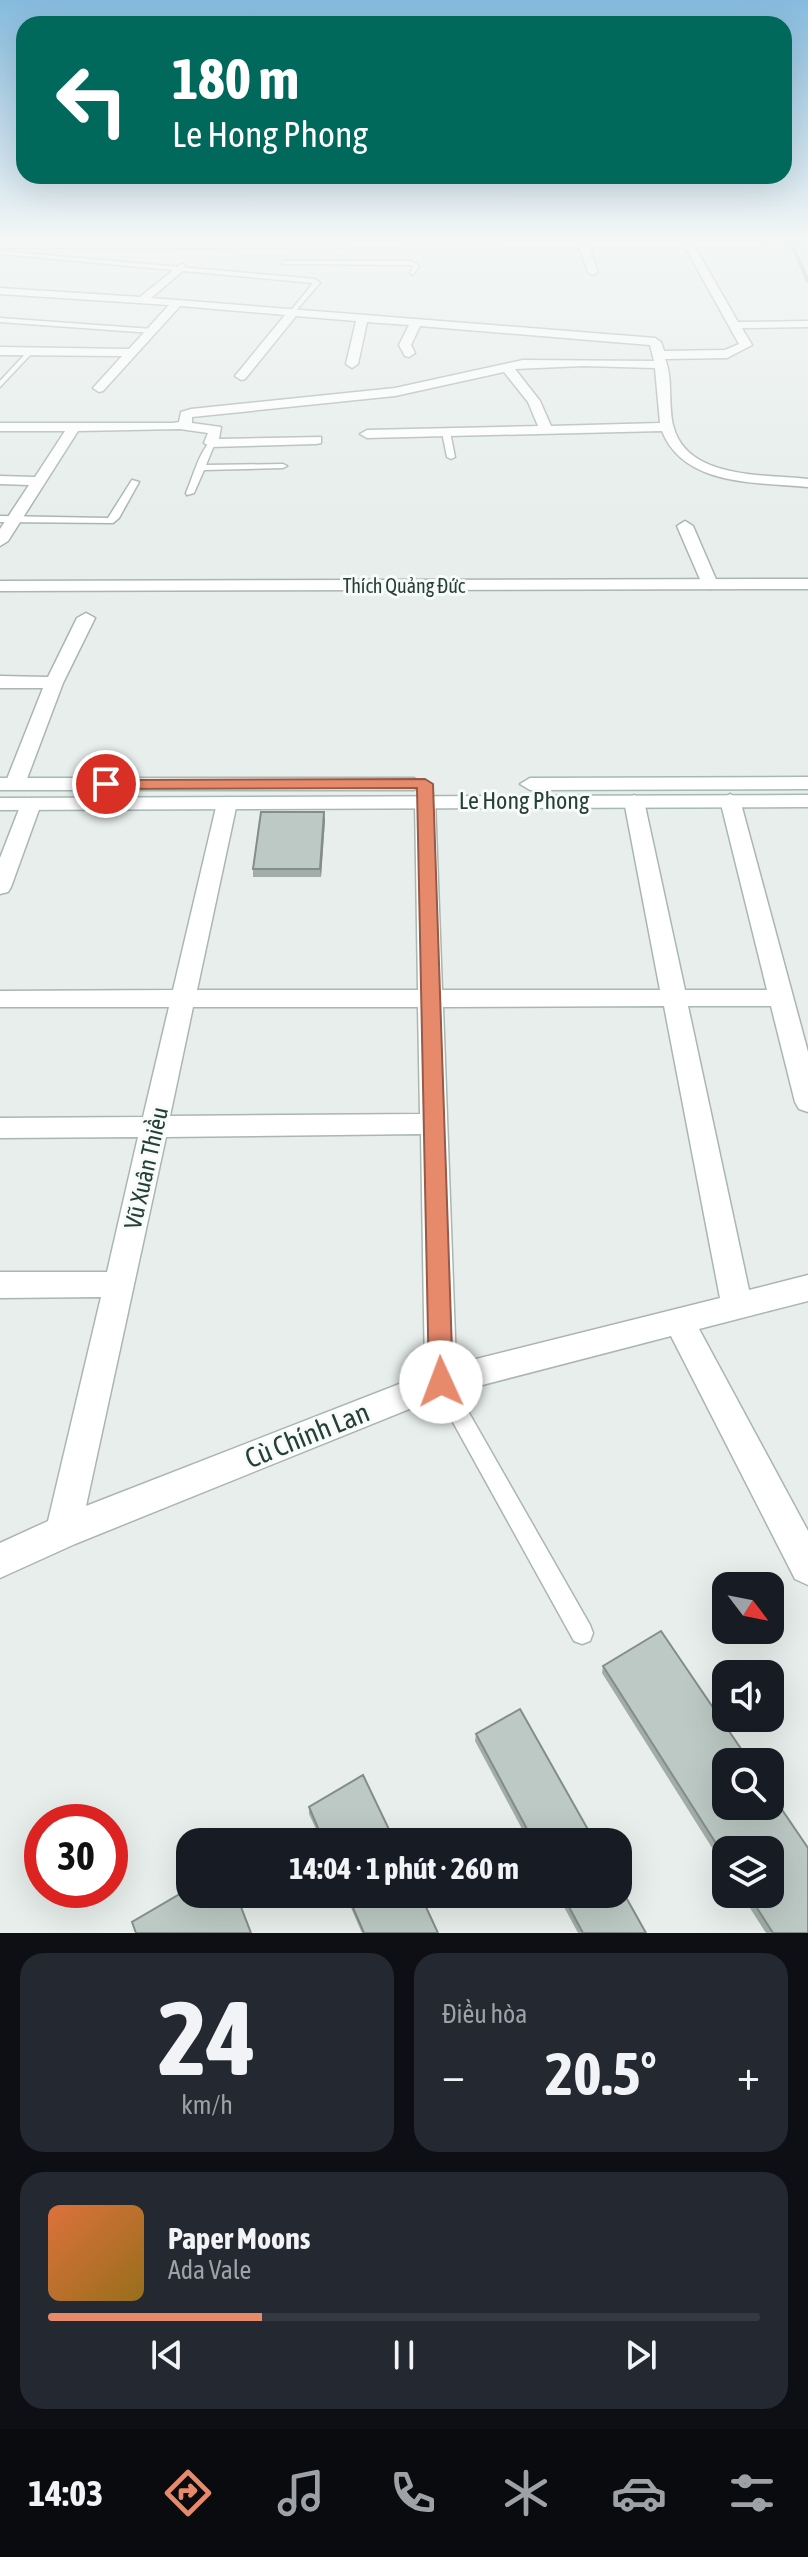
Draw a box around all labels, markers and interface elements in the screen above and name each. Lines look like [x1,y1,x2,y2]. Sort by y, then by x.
text: 180 m [172,47,299,111]
icon: left [40,48,144,152]
text: Le Hong Phong [172,113,368,155]
street label: Thích Quảng Đức [343,574,466,597]
pin [72,750,140,818]
icon: arrive [84,762,128,806]
street label: Le Hong Phong [459,787,590,814]
street label: Vũ Xuân Thiều [119,1104,173,1232]
position arrow [399,1340,483,1424]
street label: Cù Chính Lan [240,1396,374,1474]
north arrow [712,1572,784,1644]
map controls [712,1572,784,1908]
button: sound [712,1660,784,1732]
button: search [712,1748,784,1820]
speed limit sign: 30 [24,1804,128,1908]
button: layers [712,1836,784,1908]
text: 14:04 · 1 phút · 260 m [289,1851,519,1885]
text: 24 [158,1978,256,2097]
text: Điều hòa [442,1999,527,2029]
text: 20.5° [545,2039,657,2108]
text: − [442,2049,465,2099]
text: + [737,2049,760,2099]
text: km/h [181,2090,233,2120]
text: Paper Moons [168,2221,310,2255]
text: Ada Vale [168,2255,251,2285]
icon: previous [145,2333,189,2377]
icon: pause [382,2333,426,2377]
icon: next [619,2333,663,2377]
icon: directions [160,2465,216,2521]
icon: music [273,2465,329,2521]
icon: phone [385,2465,441,2521]
icon: climate [498,2465,554,2521]
icon: car [611,2465,667,2521]
icon: filters [724,2465,780,2521]
text: 14:03 [28,2472,103,2514]

